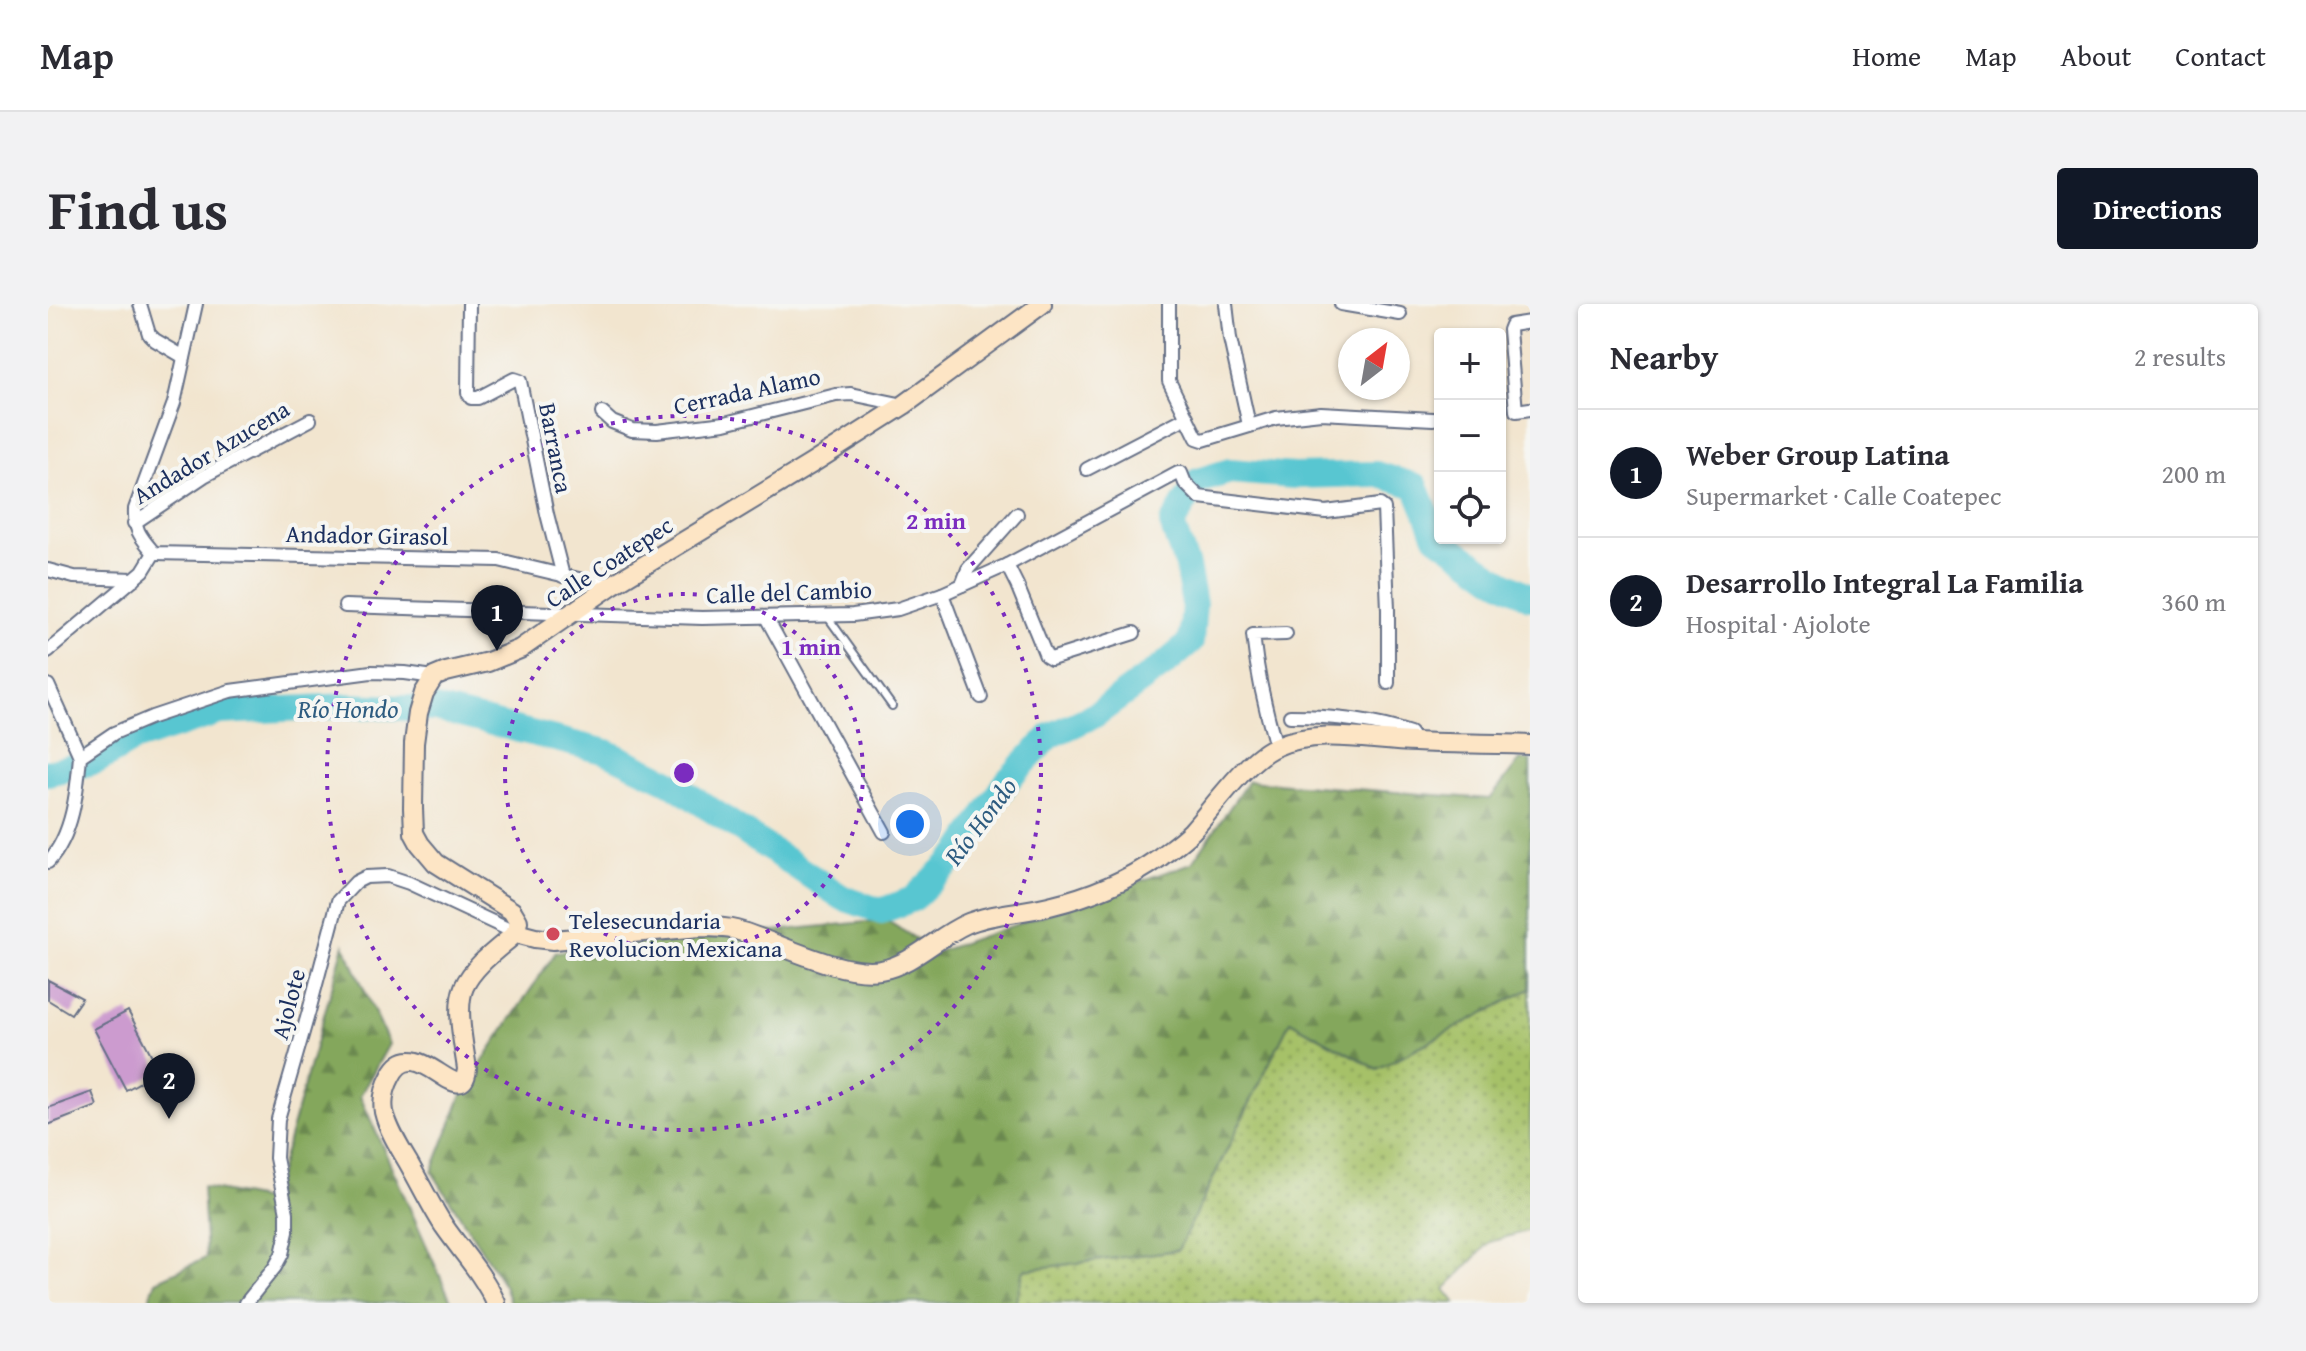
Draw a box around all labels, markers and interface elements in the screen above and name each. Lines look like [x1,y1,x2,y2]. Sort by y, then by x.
text: Map [40,27,114,83]
text: Home [1852,35,1921,76]
text: Map [1965,35,2017,76]
text: About [2061,35,2131,76]
text: Contact [2175,35,2266,76]
text: Find us [48,167,228,250]
button: Directions [2057,168,2258,249]
north arrow [1338,328,1410,400]
map controls [1434,328,1506,544]
button: + [1434,328,1506,400]
text: Nearby [1610,332,1719,381]
text: 2 results [2134,337,2226,376]
street label: Cerrada Alamo [670,358,824,424]
street label: Andador Azucena [126,391,297,513]
street label: Barranca [530,400,582,497]
button: − [1434,400,1506,472]
text: Weber Group Latina [1686,432,1950,476]
text: 1 [1629,454,1643,493]
text: 200 m [2161,454,2226,493]
button: locate [1434,472,1506,544]
text: Supermarket · Calle Coatepec [1686,476,2002,515]
text: 2 min [906,503,966,538]
street label: Calle Coatepec [538,507,680,616]
street label: Andador Girasol [285,516,449,554]
text: Desarrollo Integral La Familia [1686,560,2084,604]
street label: Calle del Cambio [705,572,873,612]
text: 2 [1629,582,1643,621]
text: 360 m [2161,582,2226,621]
pin: 1 [471,585,523,651]
text: Hospital · Ajolote [1686,604,1871,643]
text: 1 min [781,629,841,664]
water label: Río Hondo [297,689,398,728]
centre of rings [670,759,698,787]
water label: Río Hondo [933,769,1026,874]
your location [890,804,930,844]
place label: Telesecundaria Revolucion Mexicana [569,903,783,966]
marker: Telesecundaria Revolucion Mexicana [544,925,562,943]
street label: Ajolote [262,965,314,1043]
pin: 2 [143,1053,195,1119]

